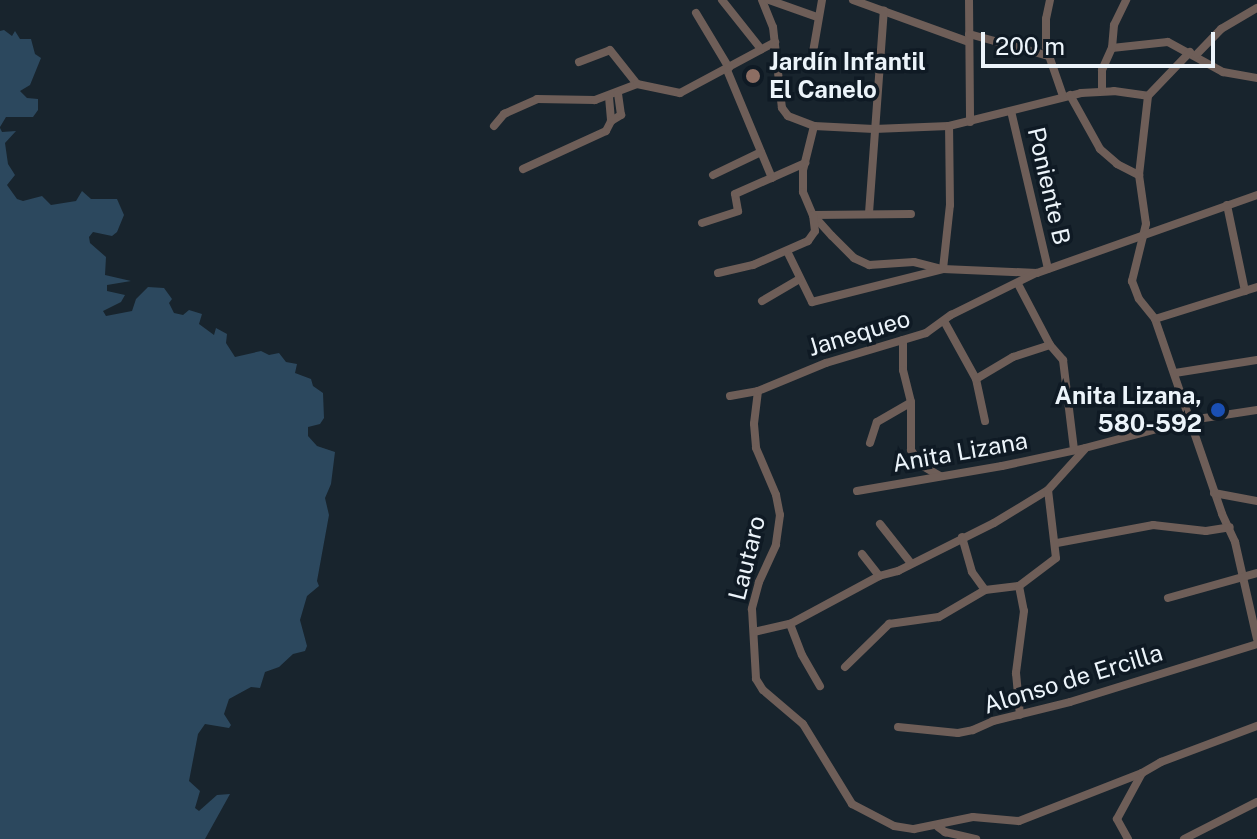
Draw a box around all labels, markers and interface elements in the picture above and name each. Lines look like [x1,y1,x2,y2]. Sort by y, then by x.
scale bar [985,16,1219,66]
text: 200 m [995,32,1065,60]
place label: Jardín Infantil El Canelo [769,48,926,104]
marker: Jardín Infantil El Canelo [744,67,762,85]
street label: Poniente B [1021,124,1077,248]
street label: Janequeo [804,304,914,362]
place label: Anita Lizana, 580-592 [1055,382,1202,438]
marker: Anita Lizana, 580-592 [1209,401,1227,419]
street label: Anita Lizana [890,426,1030,478]
street label: Lautaro [723,513,771,603]
street label: Alonso de Ercilla [980,638,1166,720]

